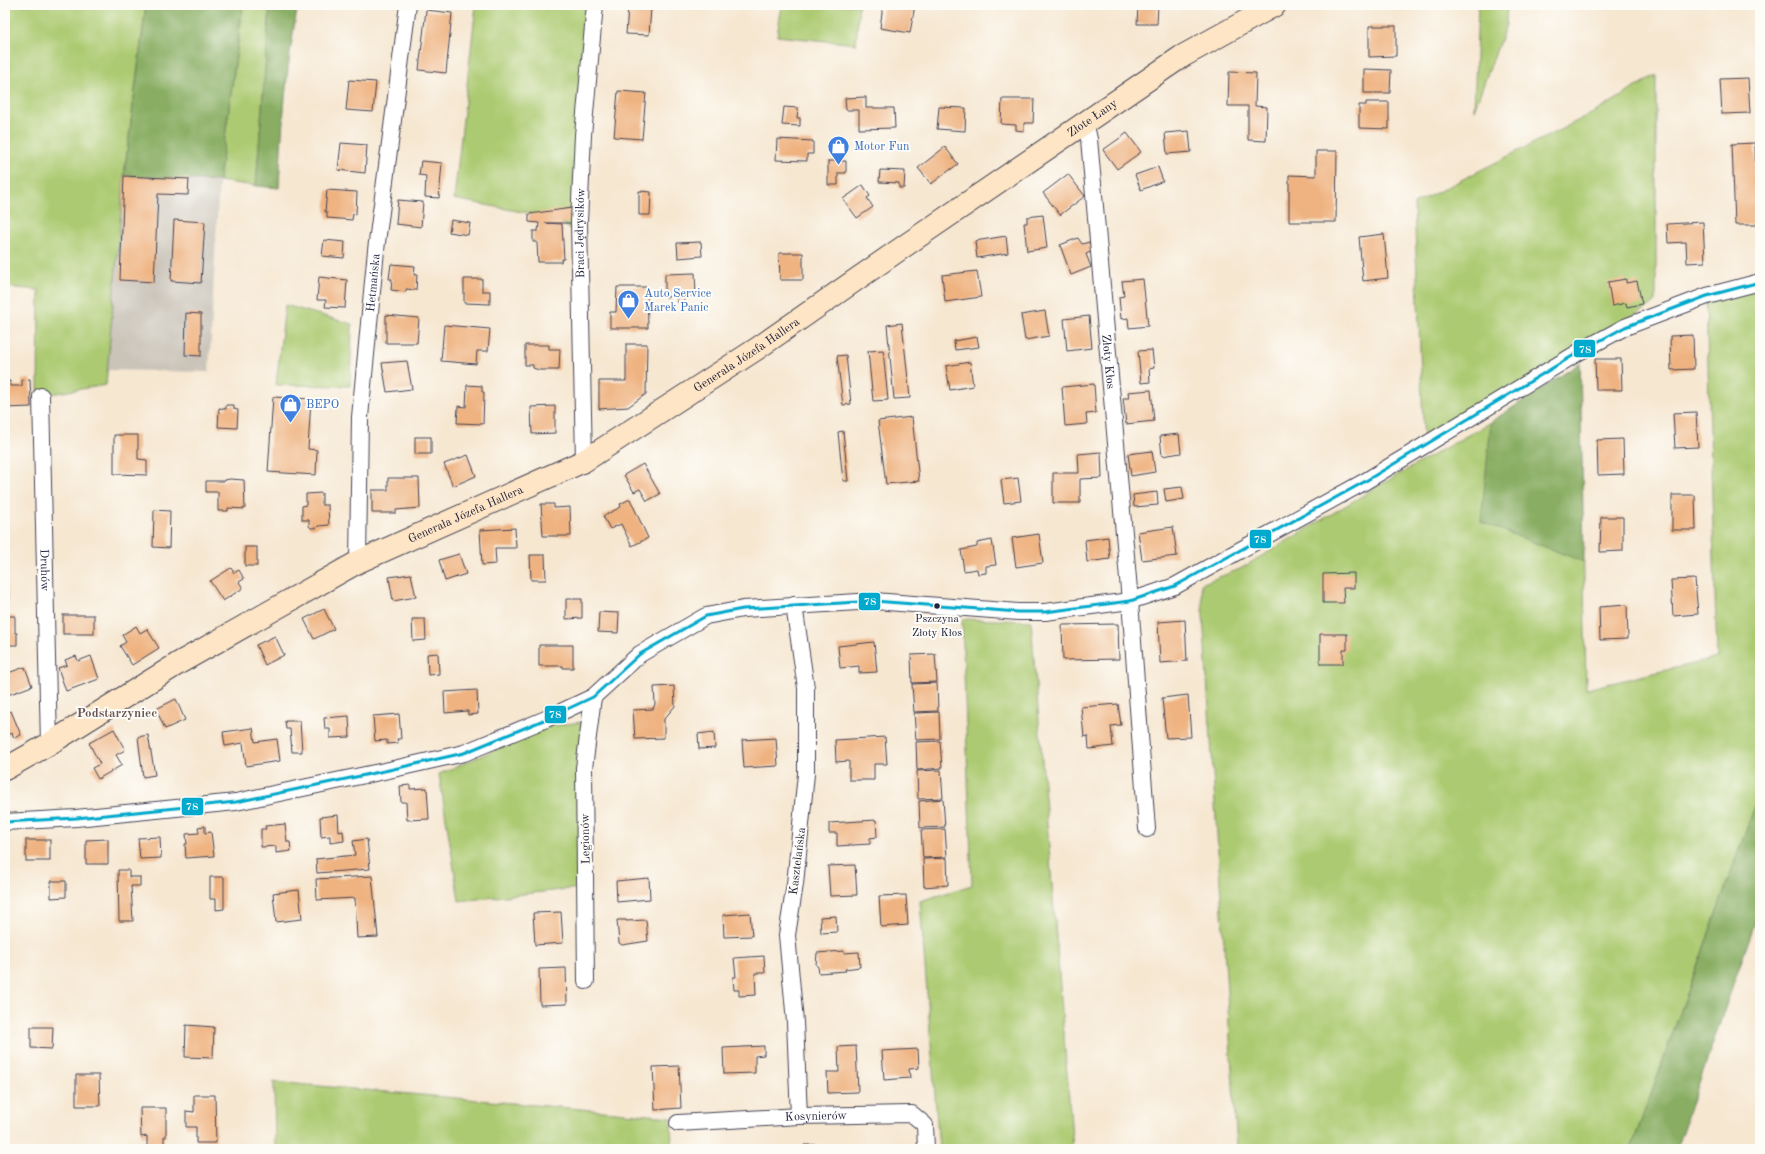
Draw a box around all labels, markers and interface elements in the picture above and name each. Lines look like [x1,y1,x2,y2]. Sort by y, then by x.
street label: Złote Łany [1066,97,1120,140]
shop icon: Motor Fun [825,133,851,166]
place label: Motor Fun [854,141,910,153]
street label: Braci Jędrysików [574,187,588,278]
street label: Hetmańska [365,253,383,312]
shop icon: Auto Service Marek Panic [616,287,642,320]
place label: Auto Service Marek Panic [644,288,712,314]
street label: Generała Józefa Hallera [692,316,802,395]
street label: Złoty Kłos [1099,334,1116,389]
line badge: 78 [1573,339,1596,358]
text: 78 [1579,345,1591,356]
shop icon: BEPO [277,391,303,424]
place label: BEPO [306,399,339,411]
street label: Generała Józefa Hallera [407,484,525,546]
line badge: 78 [1249,529,1272,549]
text: 78 [1254,535,1266,546]
street label: Druhów [38,549,50,592]
line badge: 78 [858,592,881,611]
text: 78 [864,597,876,608]
marker: Pszczyna Złoty Kłos [932,601,942,611]
place label: Pszczyna Złoty Kłos [912,614,962,639]
line badge: 78 [544,705,567,724]
district label: Podstarzyniec [77,707,157,720]
text: 78 [549,710,561,721]
line badge: 78 [181,797,204,816]
text: 78 [186,802,198,813]
street label: Legionów [580,813,592,864]
street label: Kasztelańska [788,826,808,896]
street label: Kosynierów [785,1110,848,1124]

